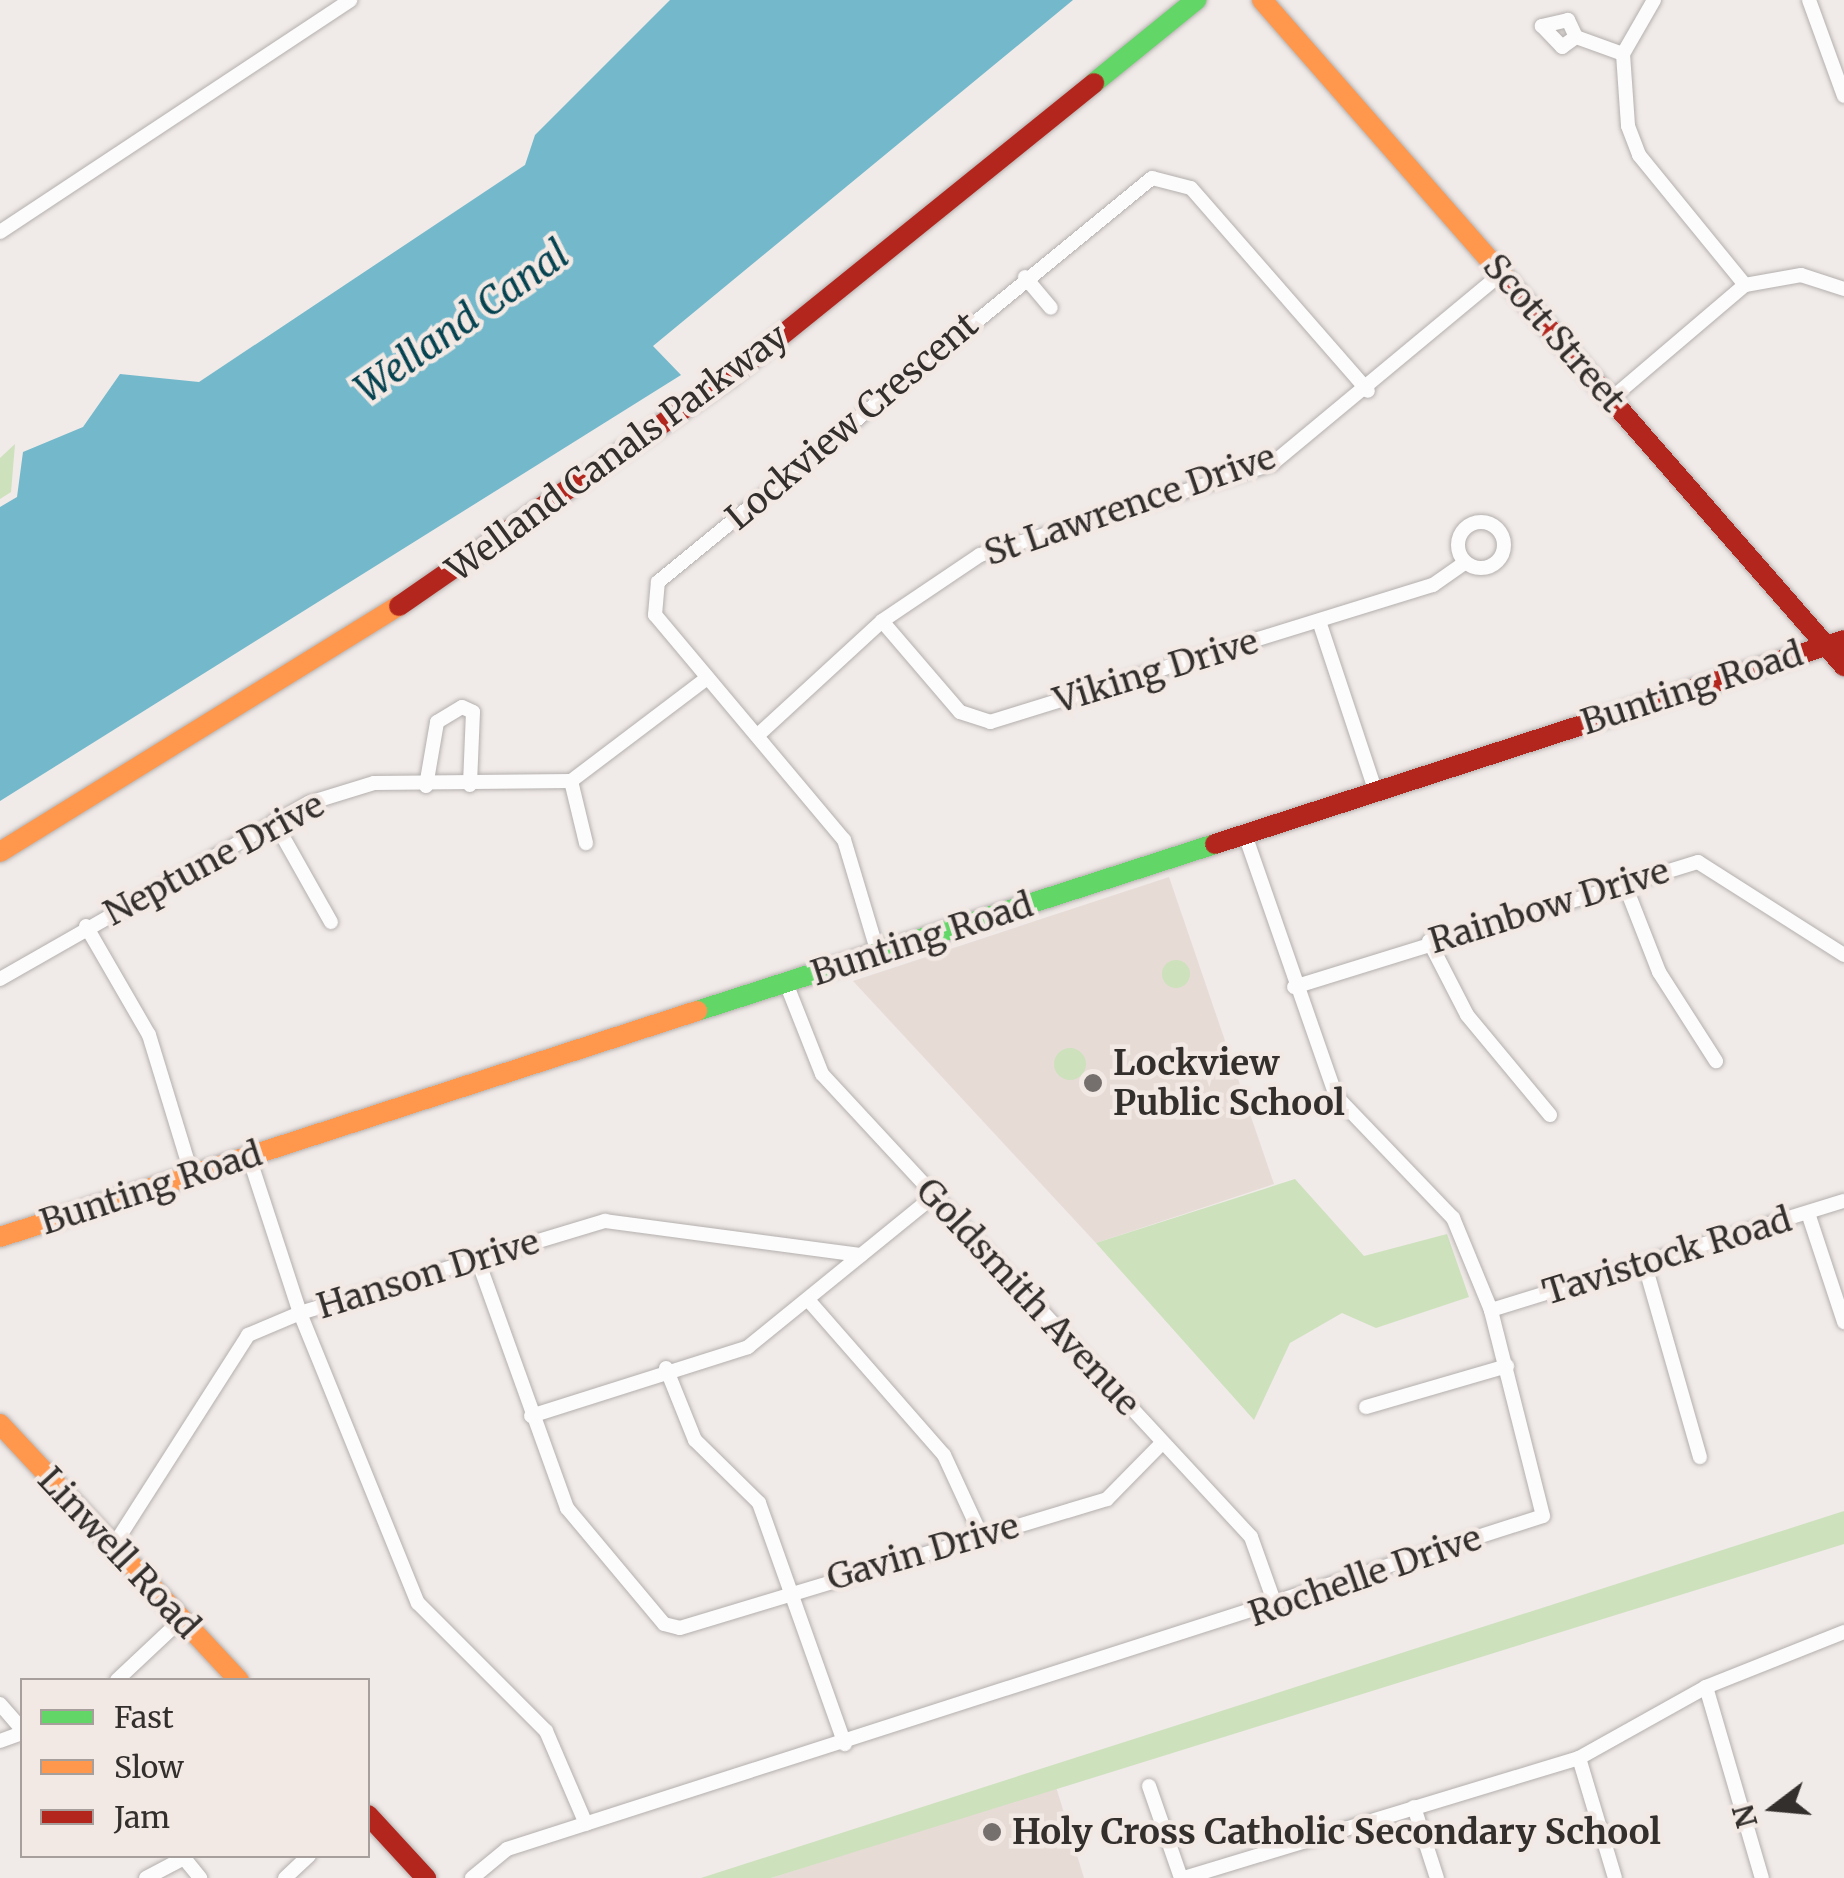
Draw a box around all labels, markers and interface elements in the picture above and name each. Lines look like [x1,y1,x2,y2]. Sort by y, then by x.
water label: Welland Canal [346,232,578,412]
street label: Scott Street [1474,246,1634,420]
street label: Lockview Crescent [718,303,986,539]
street label: Welland Canals Parkway [439,315,795,591]
street label: St Lawrence Drive [979,436,1281,574]
street label: Viking Drive [1049,620,1263,722]
street label: Bunting Road [1576,632,1808,744]
street label: Neptune Drive [97,783,331,935]
street label: Rainbow Drive [1424,850,1674,962]
street label: Bunting Road [806,883,1038,995]
place label: Lockview Public School [1113,1042,1345,1124]
marker: Lockview Public School [1082,1072,1104,1094]
street label: Bunting Road [35,1132,267,1244]
street label: Goldsmith Avenue [907,1170,1149,1424]
street label: Tavistock Road [1538,1198,1796,1314]
street label: Hanson Drive [312,1220,544,1328]
street label: Linwell Road [29,1459,209,1647]
street label: Gavin Drive [822,1505,1024,1599]
street label: Rochelle Drive [1243,1517,1487,1635]
legend [20,1678,370,1858]
text: Fast [114,1698,174,1736]
text: Slow [114,1748,184,1786]
north arrow [1724,1758,1824,1858]
text: Jam [114,1798,170,1836]
text: N [1725,1801,1766,1832]
place label: Holy Cross Catholic Secondary School [1012,1811,1661,1853]
marker: Holy Cross Catholic Secondary School [981,1821,1003,1843]

